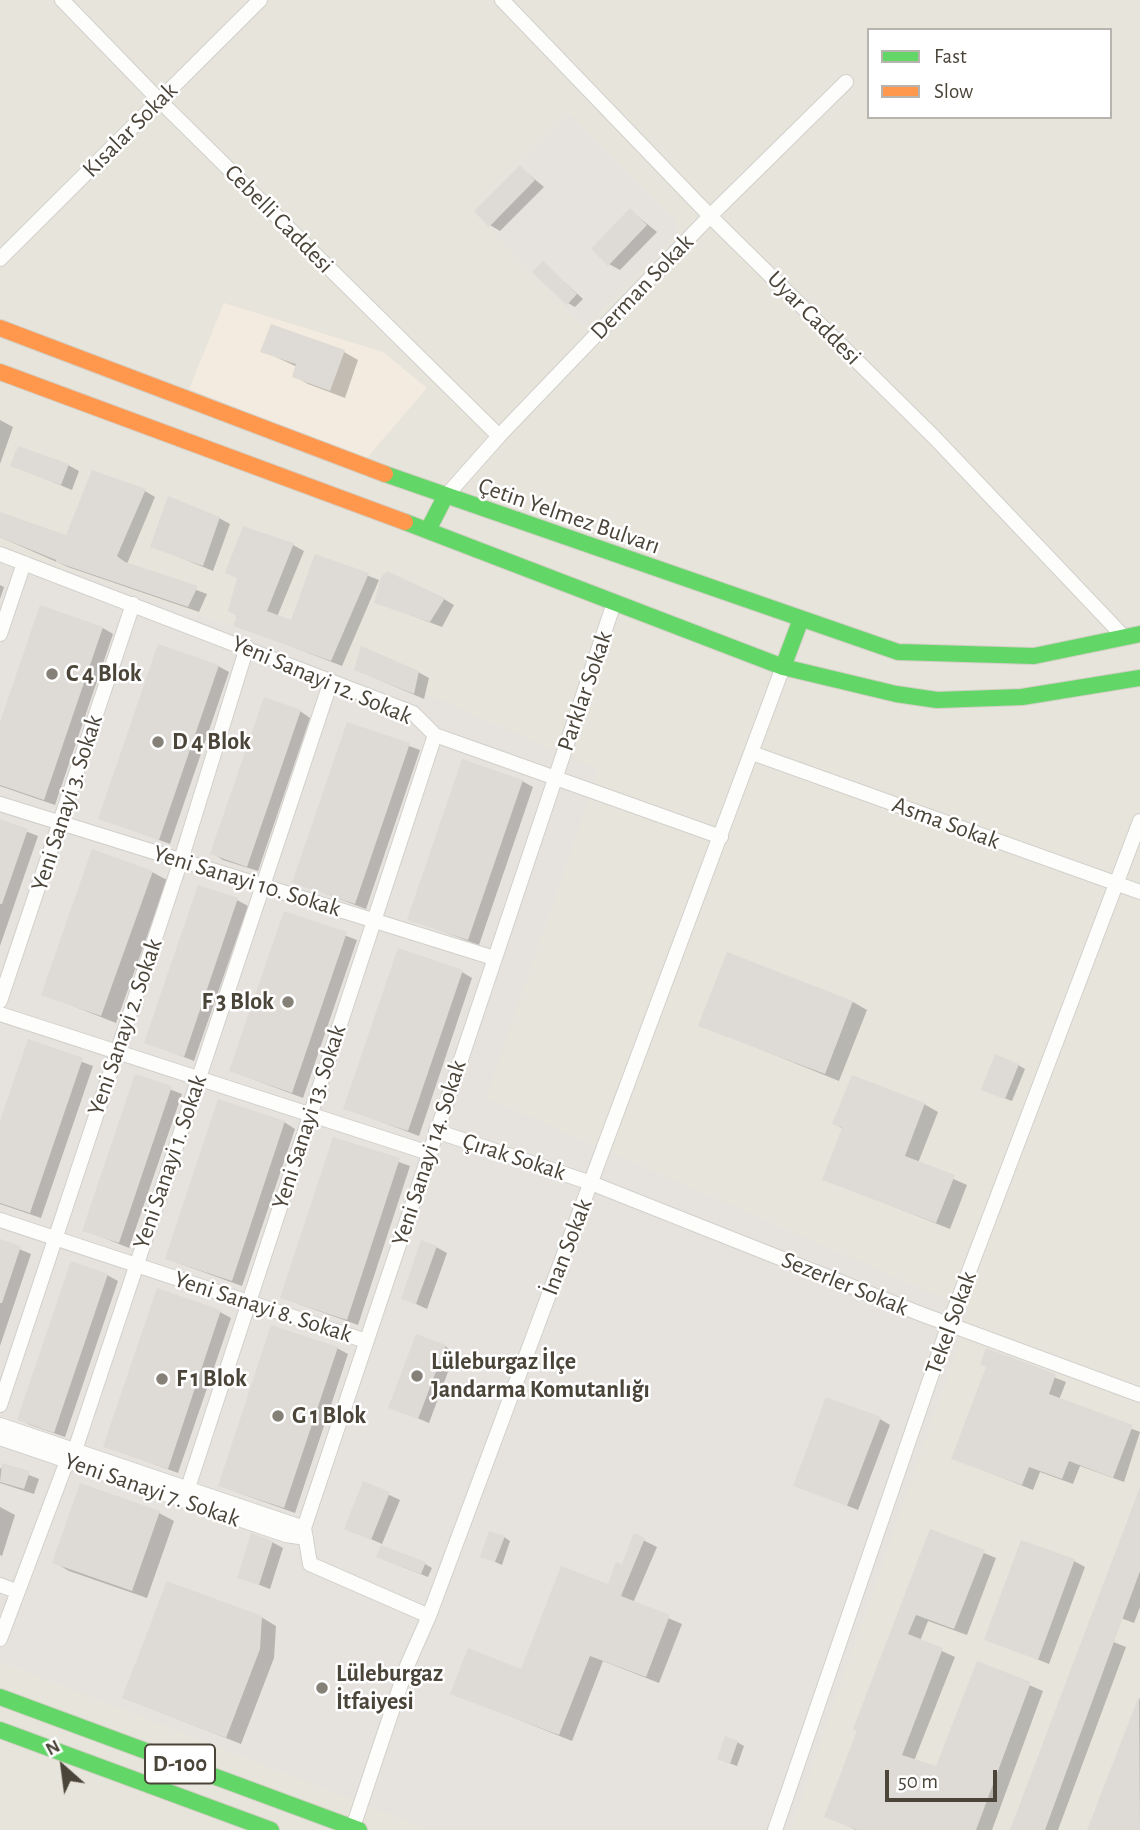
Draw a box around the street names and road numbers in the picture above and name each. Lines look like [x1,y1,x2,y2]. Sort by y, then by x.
street label: Kısalar Sokak [77,77,183,183]
street label: Cebelli Caddesi [219,159,339,279]
street label: Derman Sokak [584,228,700,346]
street label: Uyar Caddesi [761,265,867,371]
street label: Çetin Yelmez Bulvarı [474,471,664,561]
street label: Parklar Sokak [551,627,619,755]
street label: Yeni Sanayi 12. Sokak [228,629,416,731]
street label: Yeni Sanayi 3. Sokak [25,711,109,895]
street label: Asma Sokak [888,790,1004,856]
street label: Yeni Sanayi 10. Sokak [150,839,344,923]
street label: Yeni Sanayi 2. Sokak [81,935,169,1119]
street label: Yeni Sanayi 13. Sokak [266,1021,352,1213]
street label: Yeni Sanayi 14. Sokak [385,1056,473,1250]
street label: Yeni Sanayi 1. Sokak [127,1071,213,1253]
street label: Çırak Sokak [459,1127,569,1187]
street label: İnan Sokak [535,1195,599,1299]
street label: Sezerler Sokak [777,1246,913,1322]
street label: Yeni Sanayi 8. Sokak [170,1265,356,1349]
street label: Tekel Sokak [919,1267,983,1379]
street label: Yeni Sanayi 7. Sokak [60,1446,244,1534]
road number: D-100 [145,1744,215,1784]

